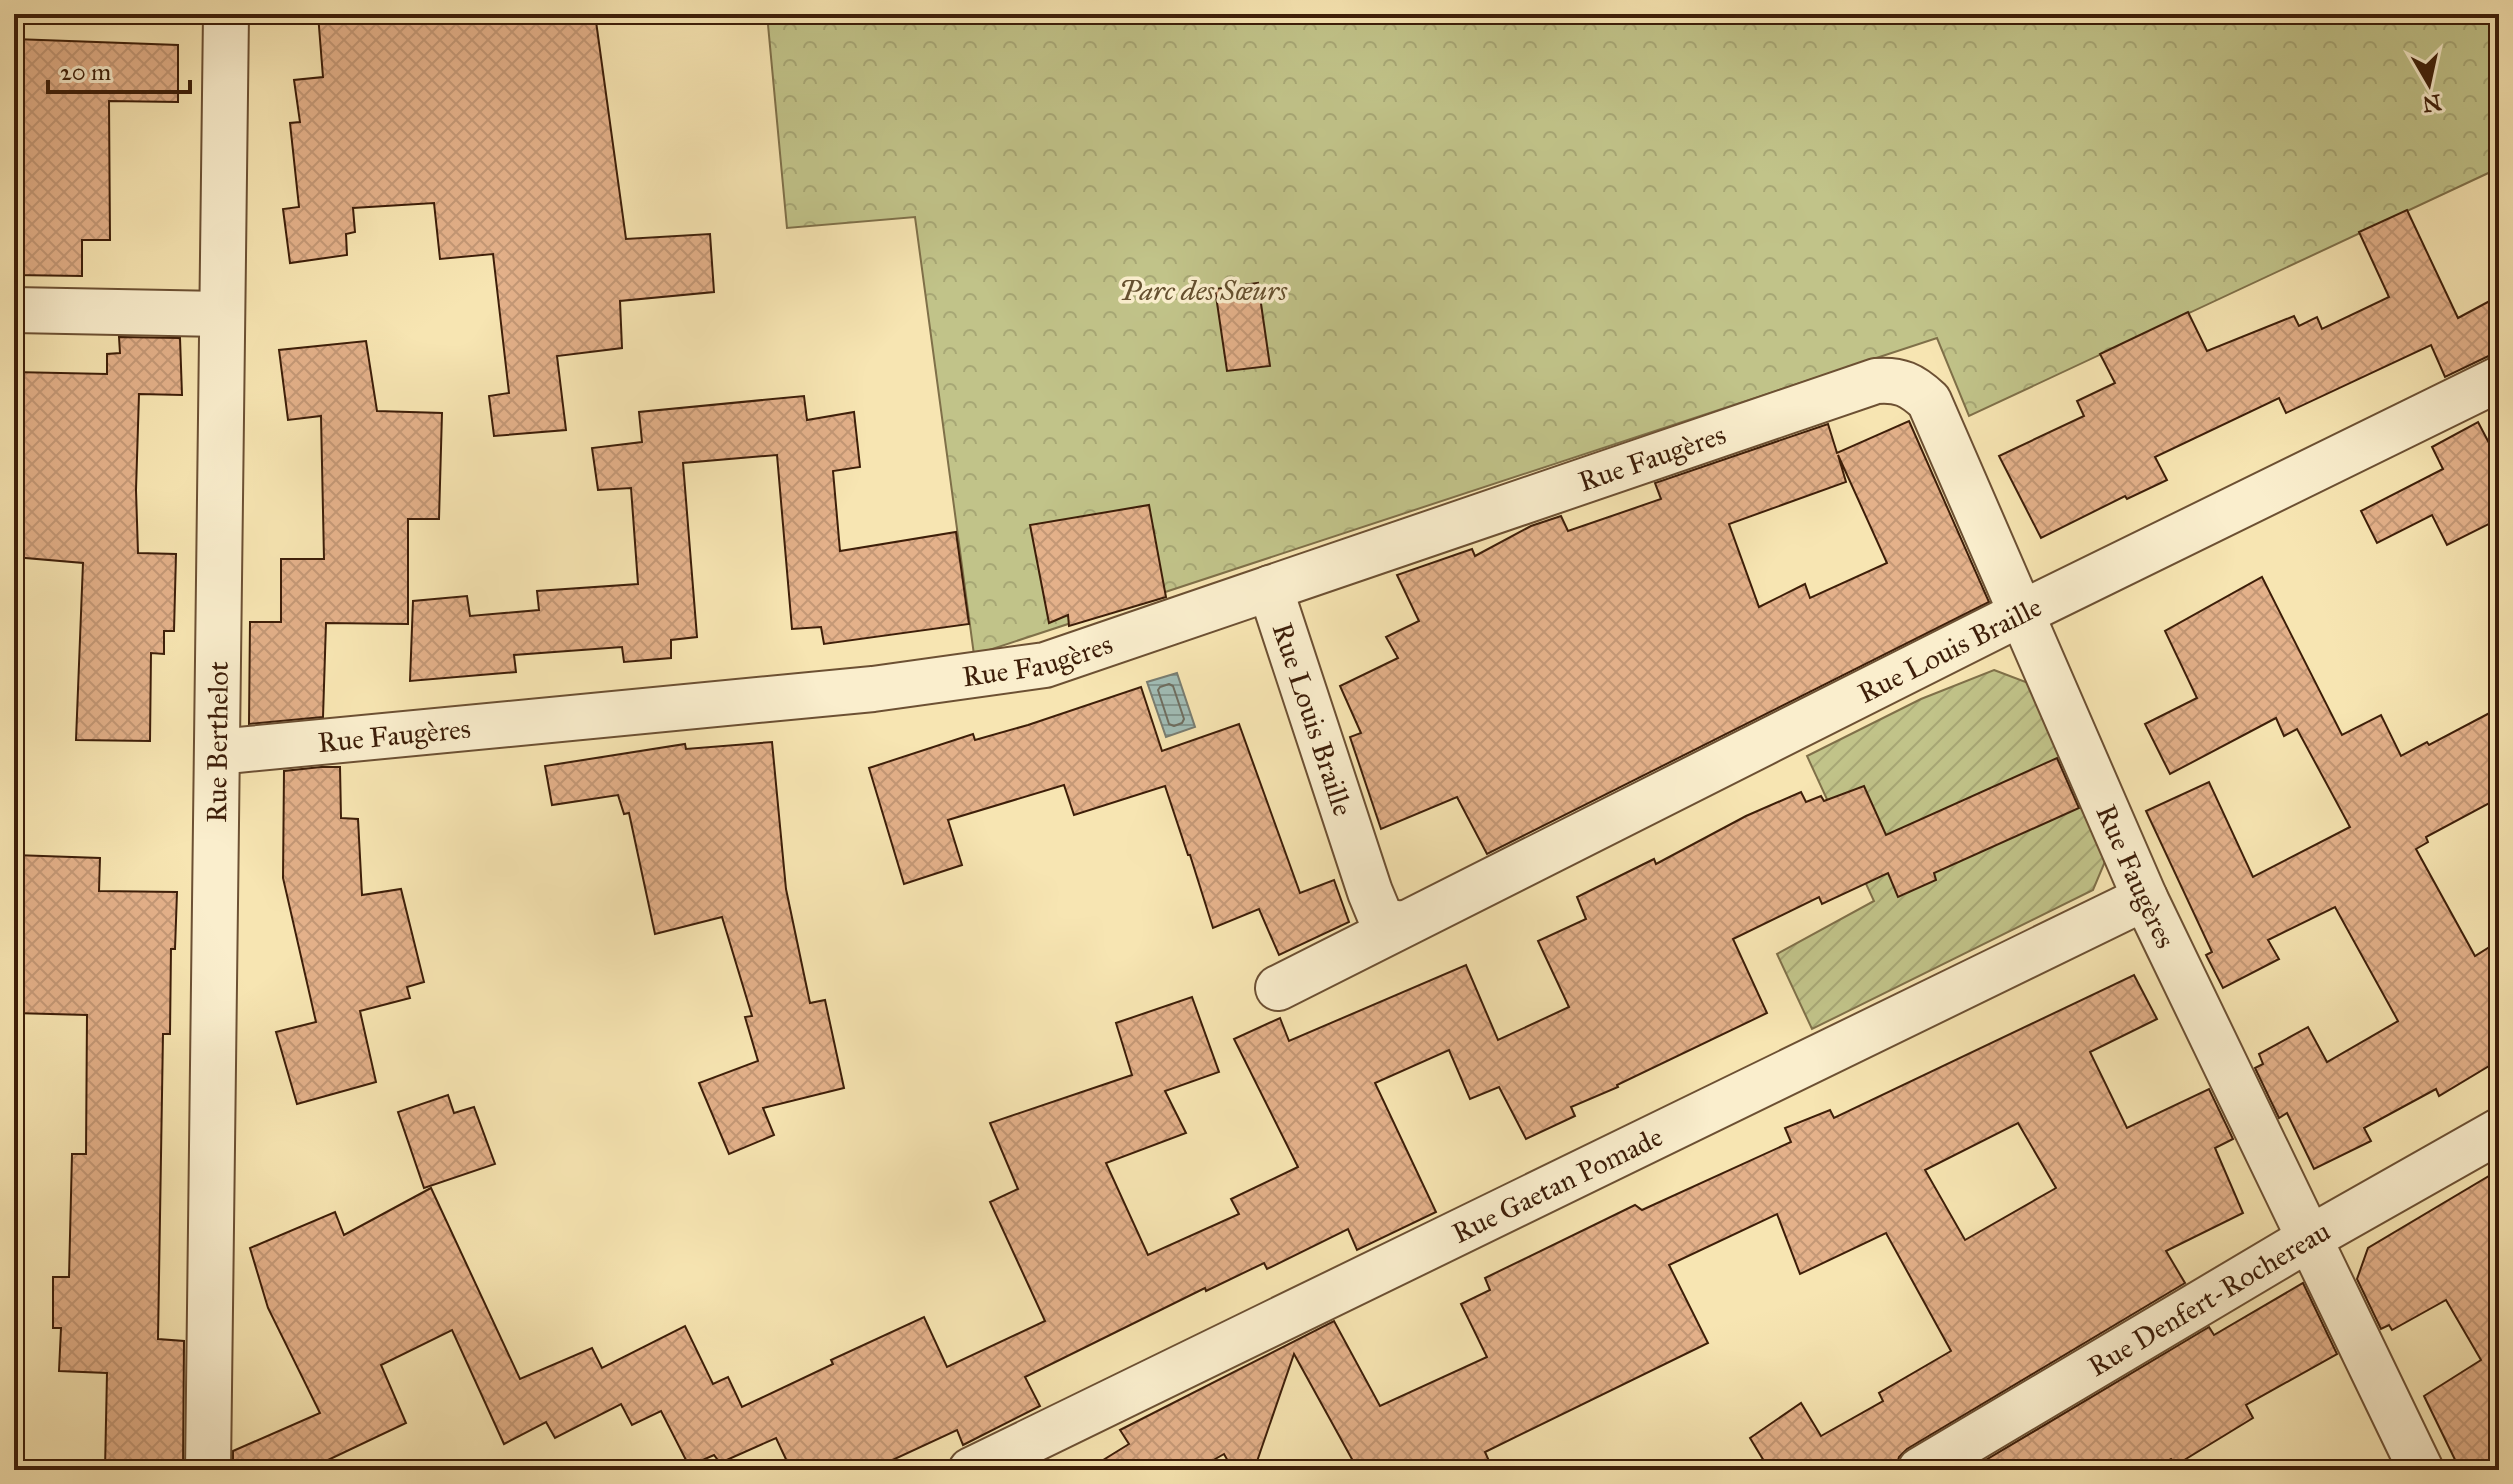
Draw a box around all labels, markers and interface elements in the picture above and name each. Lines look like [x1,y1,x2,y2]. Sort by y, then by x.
scale bar [48,44,190,94]
north arrow [2389,44,2469,124]
text: 20 m [60,57,111,87]
text: N [2420,88,2443,118]
park label: Parc des Sœurs [1119,273,1288,308]
street label: Rue Faugères [1574,416,1730,499]
street label: Rue Louis Braille [1852,589,2047,710]
street label: Rue Louis Braille [1265,618,1361,820]
street label: Rue Faugères [960,626,1117,694]
street label: Rue Berthelot [199,661,235,823]
street label: Rue Faugères [316,710,472,760]
street label: Rue Faugères [2089,799,2184,953]
street label: Rue Gaetan Pomade [1446,1118,1668,1250]
street label: Rue Denfert-Rochereau [2082,1213,2336,1384]

